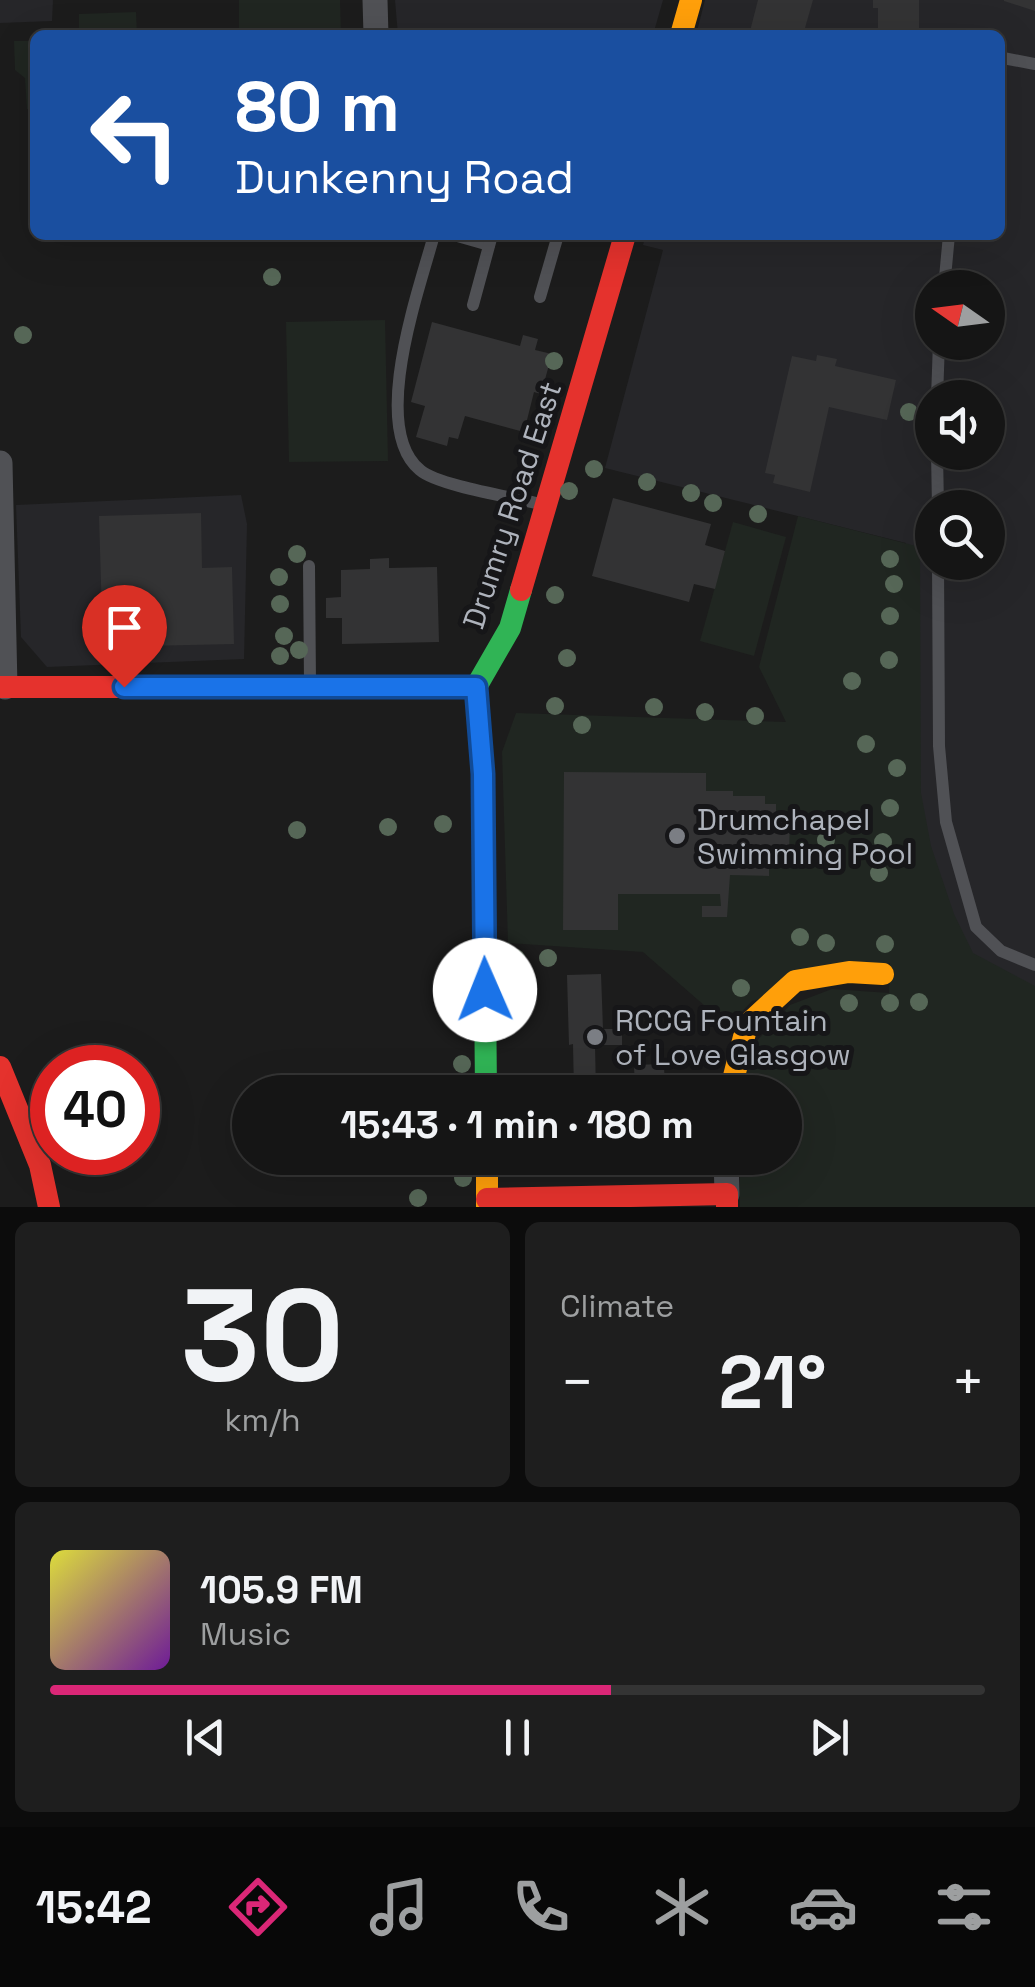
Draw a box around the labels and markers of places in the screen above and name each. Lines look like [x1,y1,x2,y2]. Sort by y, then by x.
pin [82,585,167,688]
place label: Drumchapel Swimming Pool [697,800,913,873]
marker: Drumchapel Swimming Pool [666,825,688,847]
place label: RCCG Fountain of Love Glasgow [615,1001,851,1074]
marker: RCCG Fountain of Love Glasgow [584,1026,606,1048]

